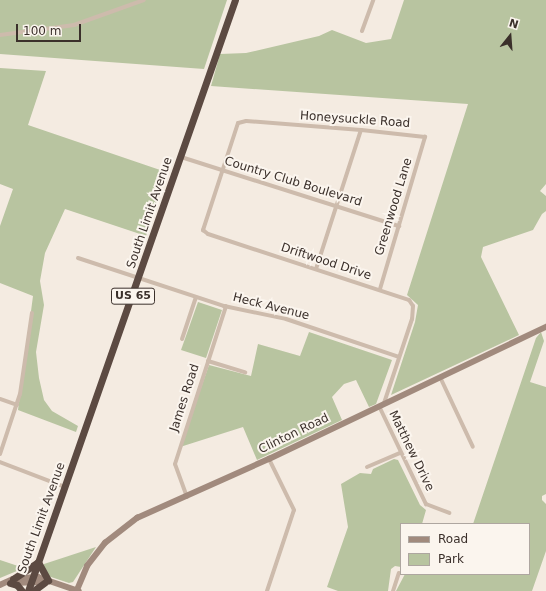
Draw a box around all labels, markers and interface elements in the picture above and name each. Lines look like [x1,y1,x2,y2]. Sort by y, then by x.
scale bar [18,16,83,42]
north arrow [490,16,530,56]
text: N [507,16,520,32]
text: 100 m [23,24,61,38]
street label: Honeysuckle Road [299,109,411,131]
street label: Country Club Boulevard [223,154,363,210]
street label: South Limit Avenue [124,155,176,271]
street label: Greenwood Lane [372,156,416,258]
street label: Driftwood Drive [279,241,373,283]
road number: US 65 [111,287,155,305]
street label: Heck Avenue [231,291,311,323]
street label: James Road [167,362,203,434]
street label: Matthew Drive [385,408,437,494]
street label: Clinton Road [257,411,331,457]
street label: South Limit Avenue [15,461,69,575]
legend [400,523,530,575]
text: Road [438,532,468,546]
text: Park [438,552,464,566]

